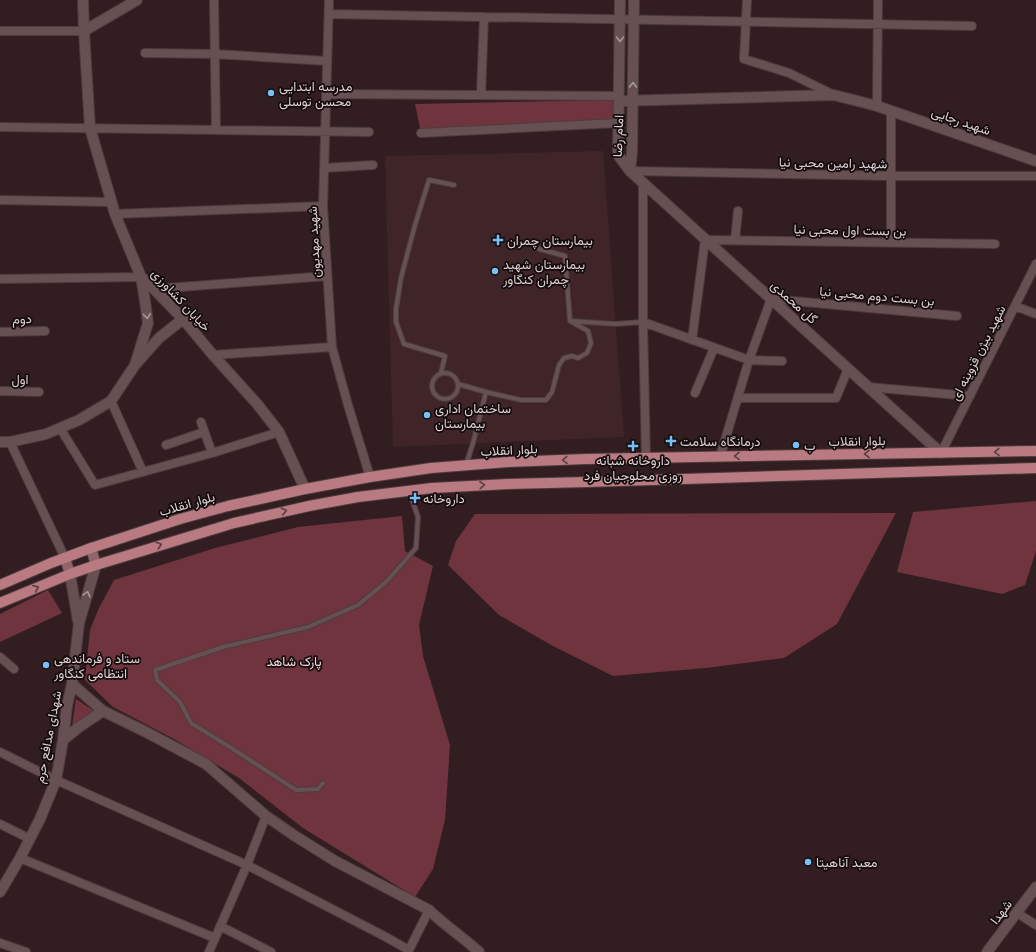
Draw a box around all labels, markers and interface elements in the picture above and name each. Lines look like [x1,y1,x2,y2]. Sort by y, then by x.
one-way arrow [615,36,624,42]
place label: مدرسه ابتدایی محسن توسلی [279,77,353,111]
one-way arrow [629,82,637,88]
marker: مدرسه ابتدایی محسن توسلی [266,88,276,98]
street label: شهید رجایی [929,102,993,140]
street label: امام رضا [608,115,628,157]
street label: شهید رامین محبی نیا [779,153,887,173]
street label: شهید مهدیون [303,206,325,278]
street label: بن بست اول محبی نیا [793,220,907,240]
place label: بیمارستان چمران [507,231,593,250]
marker: بیمارستان چمران [492,234,504,246]
place label: بیمارستان شهید چمران کنگاور [502,255,585,289]
street label: خیابان کشاورزی [147,264,215,336]
marker: بیمارستان شهید چمران کنگاور [490,266,500,276]
street label: گل محمدی [766,276,822,328]
street label: بن بست دوم محبی نیا [819,282,936,311]
street label: شهید بیژن قزوینه ای [946,302,1010,404]
street label: دوم [12,309,32,329]
one-way arrow [142,313,151,319]
street label: اول [11,370,29,389]
place label: ساختمان اداری بیمارستان [435,399,511,433]
marker: ساختمان اداری بیمارستان [422,410,432,420]
street label: بلوار انقلاب [828,431,886,451]
place label: درمانگاه سلامت [680,432,760,451]
marker: درمانگاه سلامت [665,435,677,447]
place label: ب [804,436,815,455]
street label: بلوار انقلاب [480,439,538,461]
marker: ب [791,440,801,450]
marker: داروخانه شبانه روزی محلوجیان فرد [628,441,638,451]
one-way arrow [994,448,1000,456]
one-way arrow [864,450,870,458]
place label: داروخانه شبانه روزی محلوجیان فرد [584,451,682,485]
one-way arrow [734,452,740,461]
one-way arrow [562,455,568,464]
one-way arrow [479,481,485,490]
street label: بلوار انقلاب [157,487,217,521]
place label: داروخانه [423,489,465,508]
marker: داروخانه [410,493,420,503]
one-way arrow [281,508,287,516]
one-way arrow [155,541,162,550]
one-way arrow [32,584,39,592]
one-way arrow [82,591,91,598]
place label: ستاد و فرماندهی انتظامی کنگاور [53,649,140,683]
park label: پارک شاهد [266,652,322,671]
marker: ستاد و فرماندهی انتظامی کنگاور [41,660,51,670]
street label: شهدای مدافع حرم [30,689,66,785]
place label: معبد آناهیتا [816,853,878,872]
marker: معبد آناهیتا [803,857,813,867]
street label: شهدا [985,896,1017,928]

